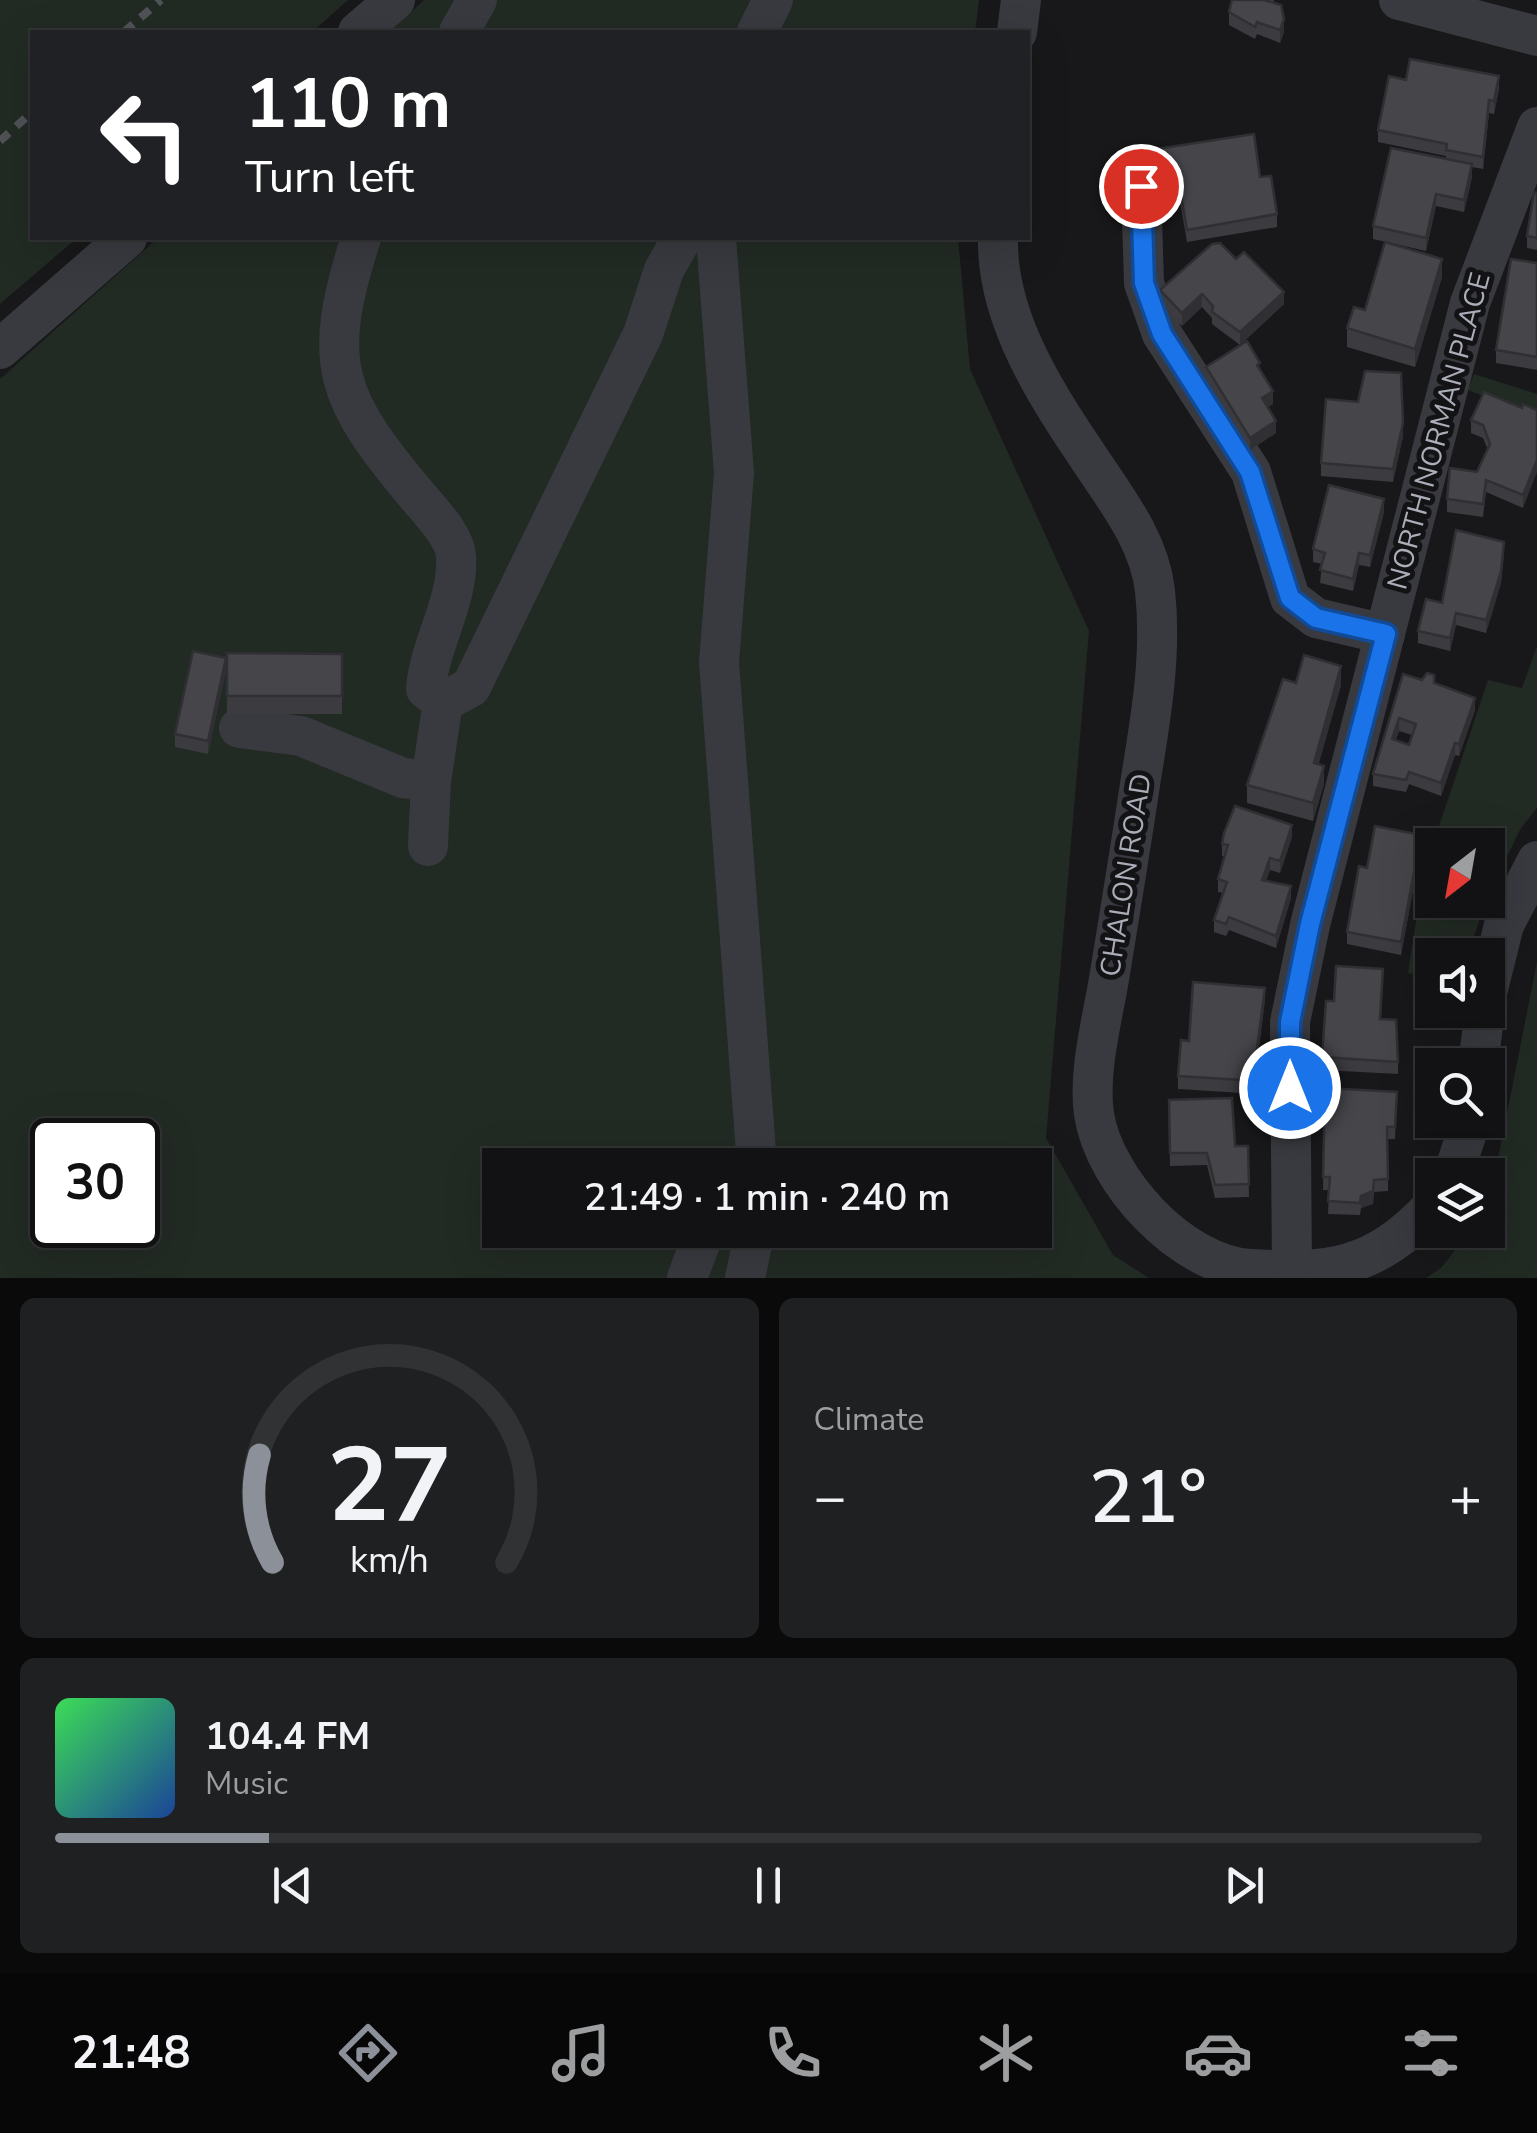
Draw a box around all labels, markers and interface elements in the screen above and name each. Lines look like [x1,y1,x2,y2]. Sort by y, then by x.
text: 110 m [245,56,451,152]
icon: left [80,70,210,200]
pin [1099,144,1184,229]
text: Turn left [245,147,414,208]
icon: arrive [1114,159,1169,214]
street label: NORTH NORMAN PLACE [1378,268,1500,594]
street label: CHALON ROAD [1091,771,1161,979]
north arrow [1415,828,1505,918]
map controls [1415,828,1505,1248]
button: sound [1415,938,1505,1028]
position arrow [1238,1036,1342,1140]
button: search [1415,1048,1505,1138]
speed limit sign: 30 [30,1118,160,1248]
button: layers [1415,1158,1505,1248]
text: 21:49 · 1 min · 240 m [584,1172,950,1223]
text: Climate [814,1398,924,1441]
text: 27 [327,1415,452,1557]
text: 21° [1089,1446,1207,1548]
text: − [814,1460,847,1535]
text: + [1449,1460,1482,1535]
text: km/h [350,1536,429,1585]
text: 104.4 FM [205,1711,370,1762]
text: Music [205,1762,288,1805]
icon: previous [265,1858,320,1913]
icon: pause [741,1858,796,1913]
icon: next [1217,1858,1272,1913]
icon: directions [333,2018,403,2088]
icon: music [546,2018,616,2088]
icon: phone [758,2018,828,2088]
icon: climate [971,2018,1041,2088]
icon: car [1183,2018,1253,2088]
icon: filters [1396,2018,1466,2088]
text: 21:48 [71,2023,190,2084]

